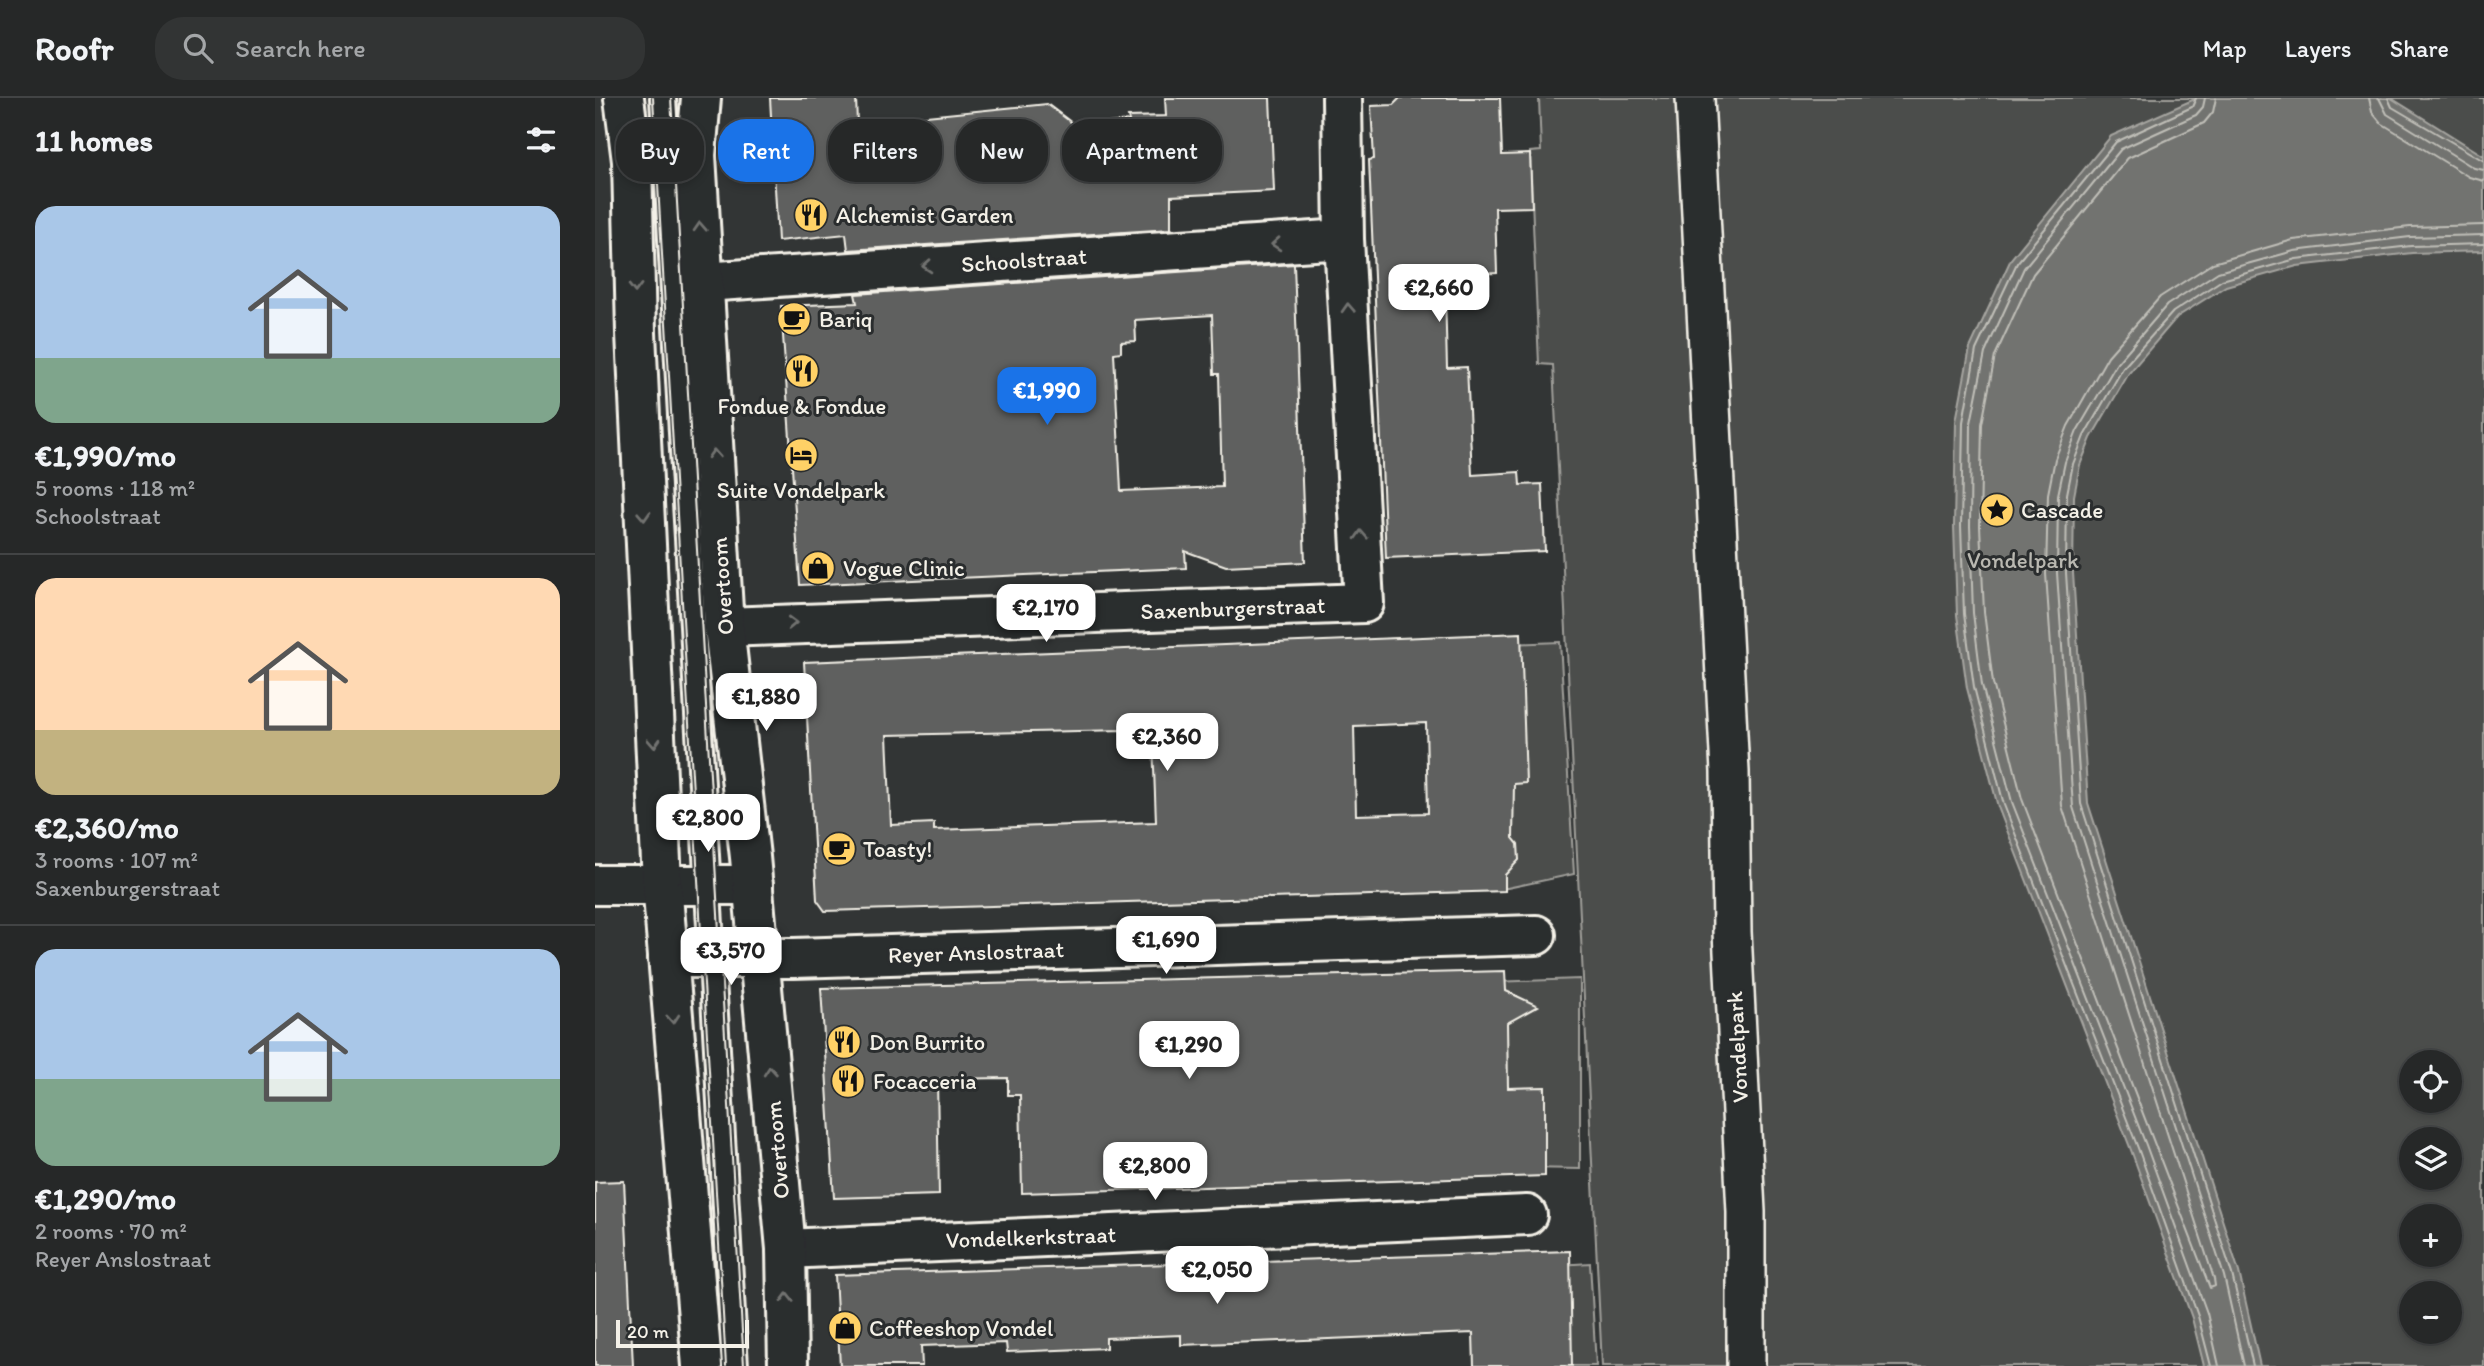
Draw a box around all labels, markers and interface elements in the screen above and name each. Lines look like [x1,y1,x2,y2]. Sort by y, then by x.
search box [155,17,645,80]
text: Roofr [35,29,113,68]
icon: search [179,29,217,67]
text: Search here [235,32,366,64]
text: Map [2203,34,2247,63]
text: Layers [2285,34,2352,63]
text: Share [2390,34,2449,63]
chip: Buy [616,119,704,182]
chip: Rent [718,119,814,182]
chip: Filters [828,119,942,182]
chip: New [956,119,1048,182]
chip: Apartment [1062,119,1222,182]
icon: filters [522,121,560,159]
text: 11 homes [35,122,153,159]
restaurant icon: Alchemist Garden [792,196,830,234]
place label: Alchemist Garden [836,201,1013,229]
one-way arrow [693,221,708,232]
one-way arrow [1271,236,1282,251]
street label: Schoolstraat [960,242,1088,278]
icon: home [235,251,361,377]
one-way arrow [921,259,932,274]
pin: €2,660 [1382,264,1496,324]
text: €2,660 [1404,273,1474,301]
one-way arrow [627,283,643,294]
cafe icon: Bariq [775,300,813,338]
one-way arrow [1341,302,1356,313]
place label: Bariq [819,305,873,333]
restaurant icon: Fondue & Fondue [783,352,821,390]
pin: €1,990 [990,368,1104,427]
text: €1,990 [1013,376,1081,404]
place label: Fondue & Fondue [718,392,886,420]
hotel icon: Suite Vondelpark [782,436,820,474]
text: €1,990/mo [35,437,176,474]
one-way arrow [706,448,721,459]
text: 5 rooms · 118 m² [35,474,195,502]
place label: Suite Vondelpark [717,476,885,504]
place icon: Cascade [1978,491,2016,529]
place label: Cascade [2021,496,2103,524]
text: Schoolstraat [35,502,161,530]
one-way arrow [636,510,651,521]
one-way arrow [1353,529,1368,540]
street label: Overtoom [705,536,739,636]
park label: Vondelpark [1967,546,2079,574]
shop icon: Vogue Clinic [799,549,837,587]
place label: Vogue Clinic [843,554,965,582]
pin: €2,170 [989,584,1103,644]
street label: Saxenburgerstraat [1140,591,1326,625]
text: €2,170 [1013,593,1079,621]
one-way arrow [787,616,798,631]
icon: home [235,623,361,749]
pin: €1,880 [709,674,823,733]
text: €1,880 [732,682,800,710]
pin: €2,360 [1110,714,1224,773]
text: €2,360 [1132,722,1202,750]
one-way arrow [647,738,662,749]
pin: €2,800 [651,794,765,854]
text: €2,800 [672,803,744,831]
text: €2,360/mo [35,809,179,846]
cafe icon: Toasty! [820,830,858,868]
place label: Toasty! [863,835,932,863]
text: 3 rooms · 107 m² [35,846,198,874]
text: Saxenburgerstraat [35,874,220,902]
pin: €1,690 [1109,916,1223,976]
text: €1,690 [1132,925,1200,953]
pin: €3,570 [674,928,788,987]
street label: Reyer Anslostraat [887,935,1065,969]
text: €3,570 [697,936,765,964]
street label: Vondelpark [1720,990,1754,1104]
icon: home [235,994,361,1120]
one-way arrow [665,1013,680,1024]
pin: €1,290 [1132,1021,1246,1081]
restaurant icon: Don Burrito [825,1023,863,1061]
place label: Don Burrito [869,1028,985,1056]
text: €1,290 [1155,1030,1223,1058]
map controls [2399,1050,2462,1344]
button: locate [2399,1050,2462,1113]
restaurant icon: Focacceria [829,1062,867,1100]
one-way arrow [763,1065,778,1076]
place label: Focacceria [873,1067,977,1095]
street label: Overtoom [759,1100,795,1200]
button: layers [2399,1127,2462,1190]
pin: €2,800 [1098,1142,1212,1202]
text: €2,800 [1119,1151,1191,1179]
text: €1,290/mo [35,1180,176,1217]
button: + [2399,1204,2462,1267]
text: 2 rooms · 70 m² [35,1217,187,1245]
street label: Vondelkerkstraat [945,1220,1117,1254]
text: Reyer Anslostraat [35,1245,211,1273]
pin: €2,050 [1160,1246,1274,1306]
text: €2,050 [1181,1255,1253,1283]
button: − [2399,1281,2462,1344]
one-way arrow [779,1292,795,1303]
shop icon: Coffeeshop Vondel [826,1309,864,1347]
place label: Coffeeshop Vondel [869,1314,1054,1342]
scale bar [616,1317,749,1349]
text: 20 m [627,1320,669,1343]

